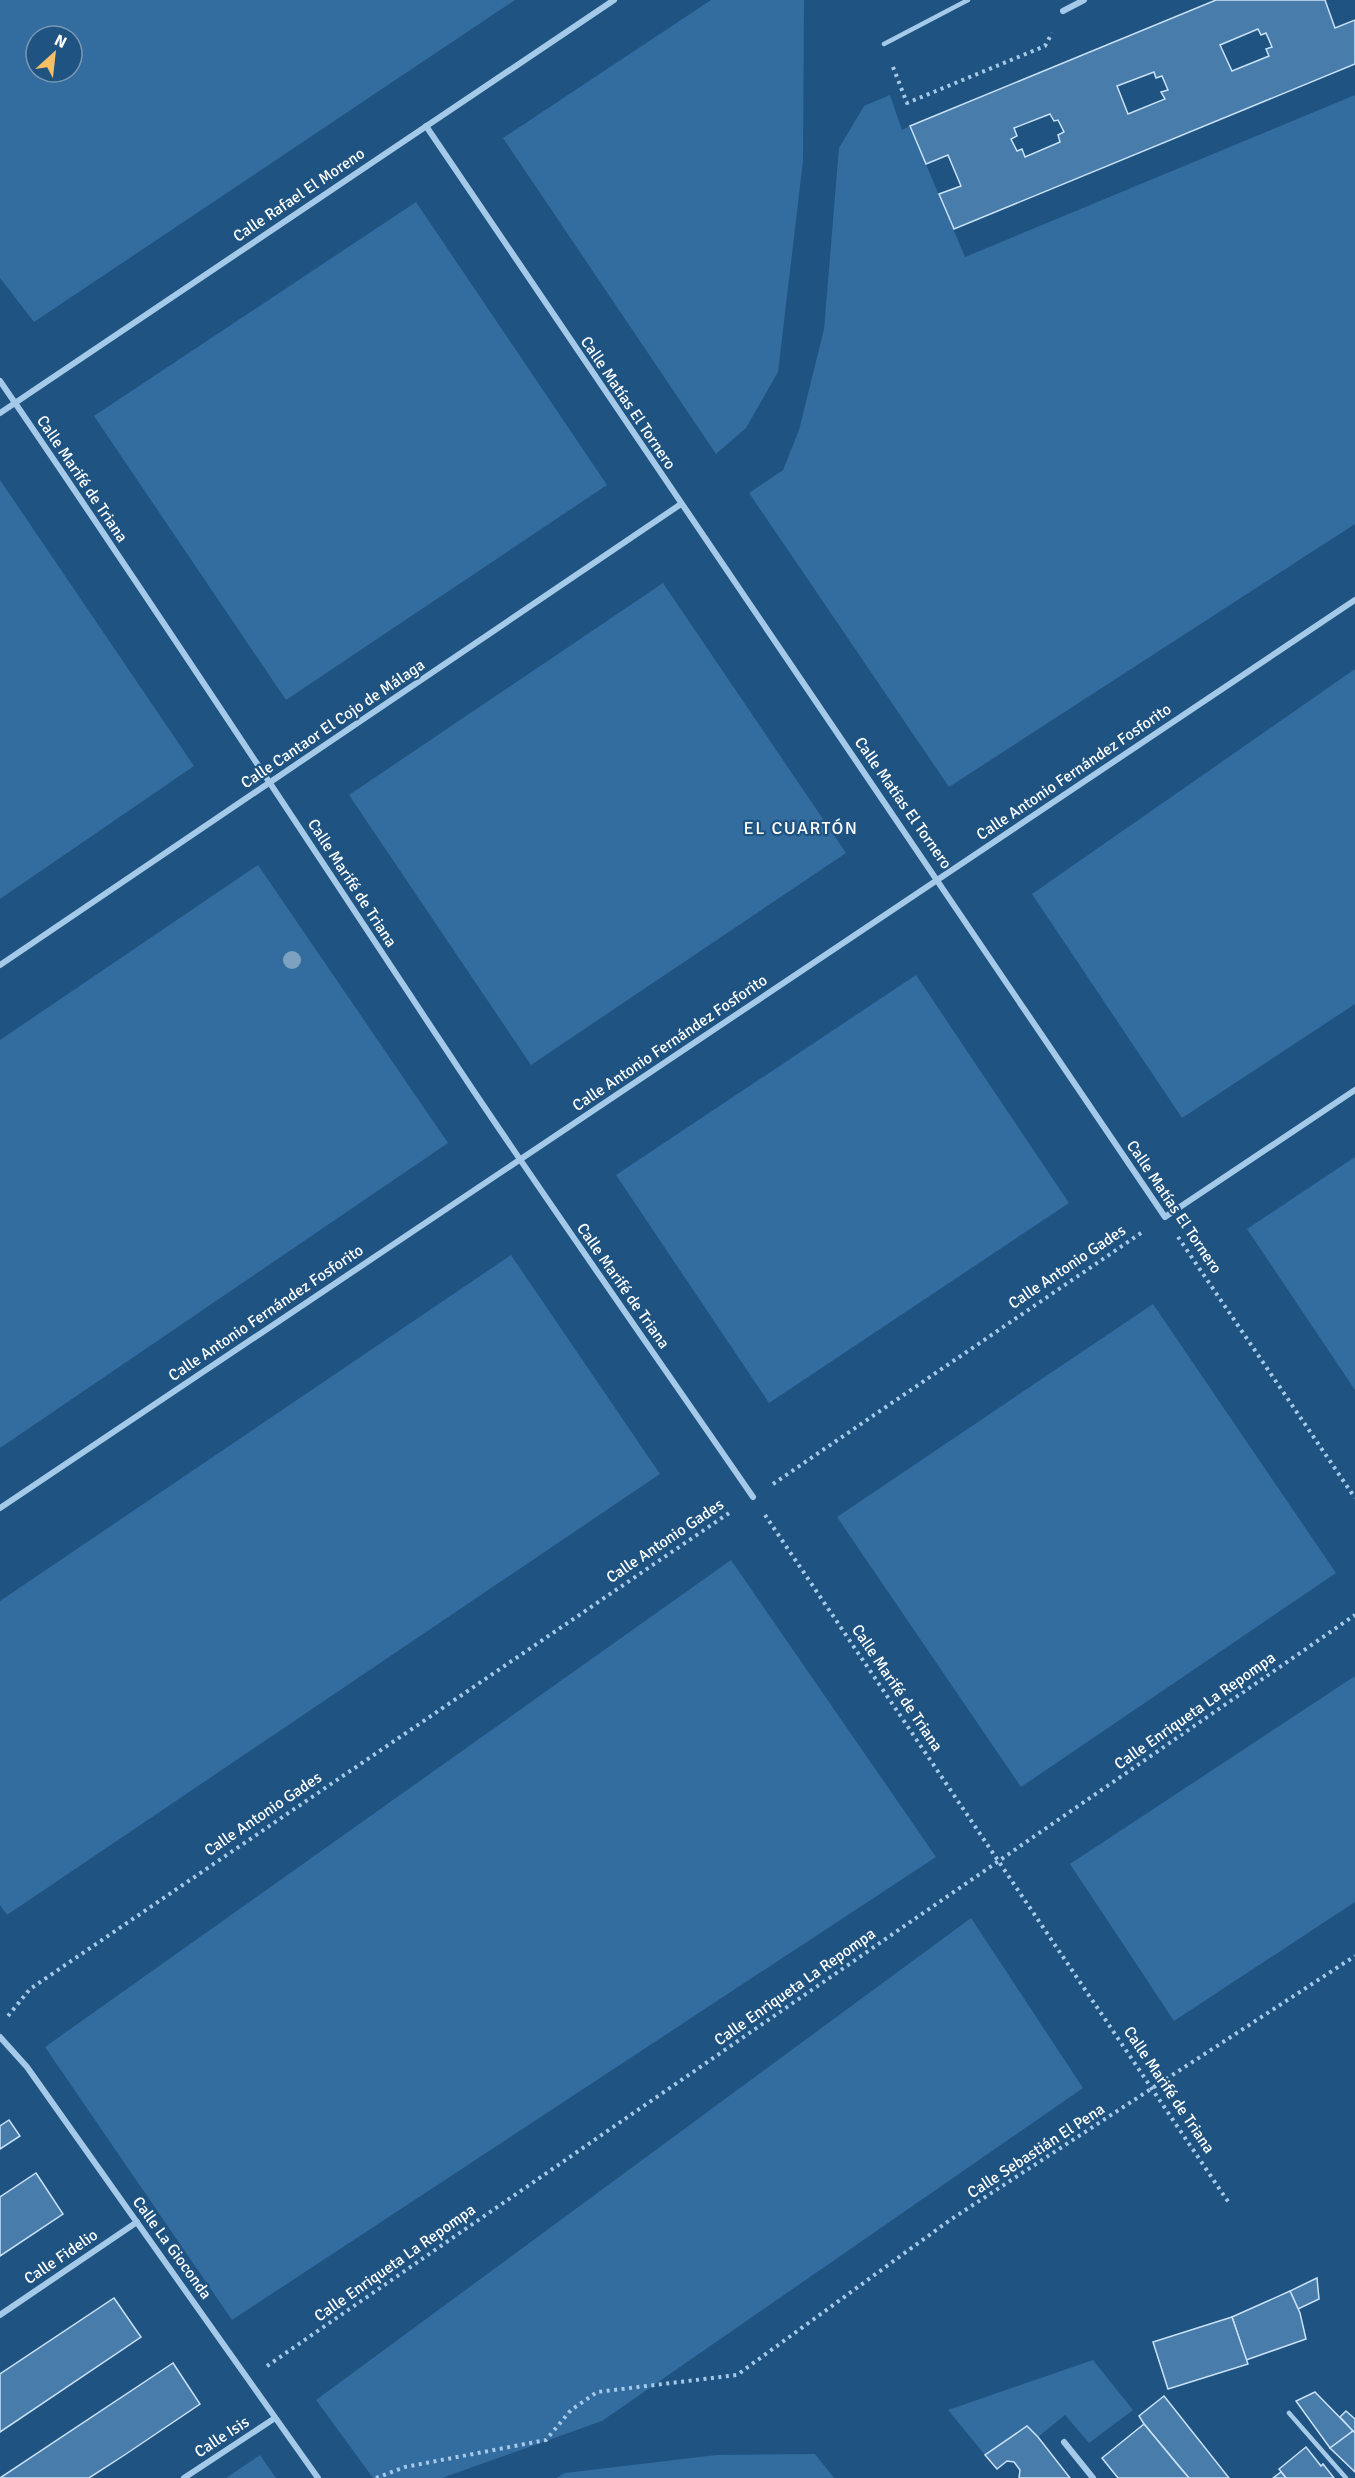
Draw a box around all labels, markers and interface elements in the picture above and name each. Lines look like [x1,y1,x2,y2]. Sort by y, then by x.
north arrow [24,24,84,84]
text: N [51,30,70,53]
street label: Calle Rafael El Moreno [229,143,369,247]
street label: Calle Matías El Tornero [576,333,680,473]
street label: Calle Marifé de Triana [32,412,132,546]
street label: Calle Cantaor El Cojo de Málaga [237,655,429,793]
street label: Calle Antonio Fernández Fosforito [973,699,1175,845]
street label: Calle Matías El Tornero [850,733,956,873]
street label: Calle Marifé de Triana [303,815,401,951]
district label: EL CUARTÓN [744,817,858,839]
street label: Calle Antonio Fernández Fosforito [569,970,771,1116]
street label: Calle Matías El Tornero [1122,1137,1226,1277]
street label: Calle Marifé de Triana [572,1219,674,1353]
street label: Calle Antonio Gades [1005,1220,1129,1314]
street label: Calle Antonio Fernández Fosforito [165,1240,367,1386]
street label: Calle Antonio Gades [603,1494,727,1588]
street label: Calle Marifé de Triana [847,1621,947,1755]
street label: Calle Enriqueta La Repompa [1110,1648,1280,1774]
street label: Calle Antonio Gades [201,1767,325,1861]
street label: Calle Enriqueta La Repompa [710,1924,880,2050]
street label: Calle Marifé de Triana [1119,2023,1219,2157]
street label: Calle Sebastián El Pena [964,2099,1108,2203]
street label: Calle La Gioconda [128,2193,216,2303]
street label: Calle Enriqueta La Repompa [310,2200,480,2326]
street label: Calle Fidelio [20,2225,102,2289]
street label: Calle Isis [191,2412,253,2462]

